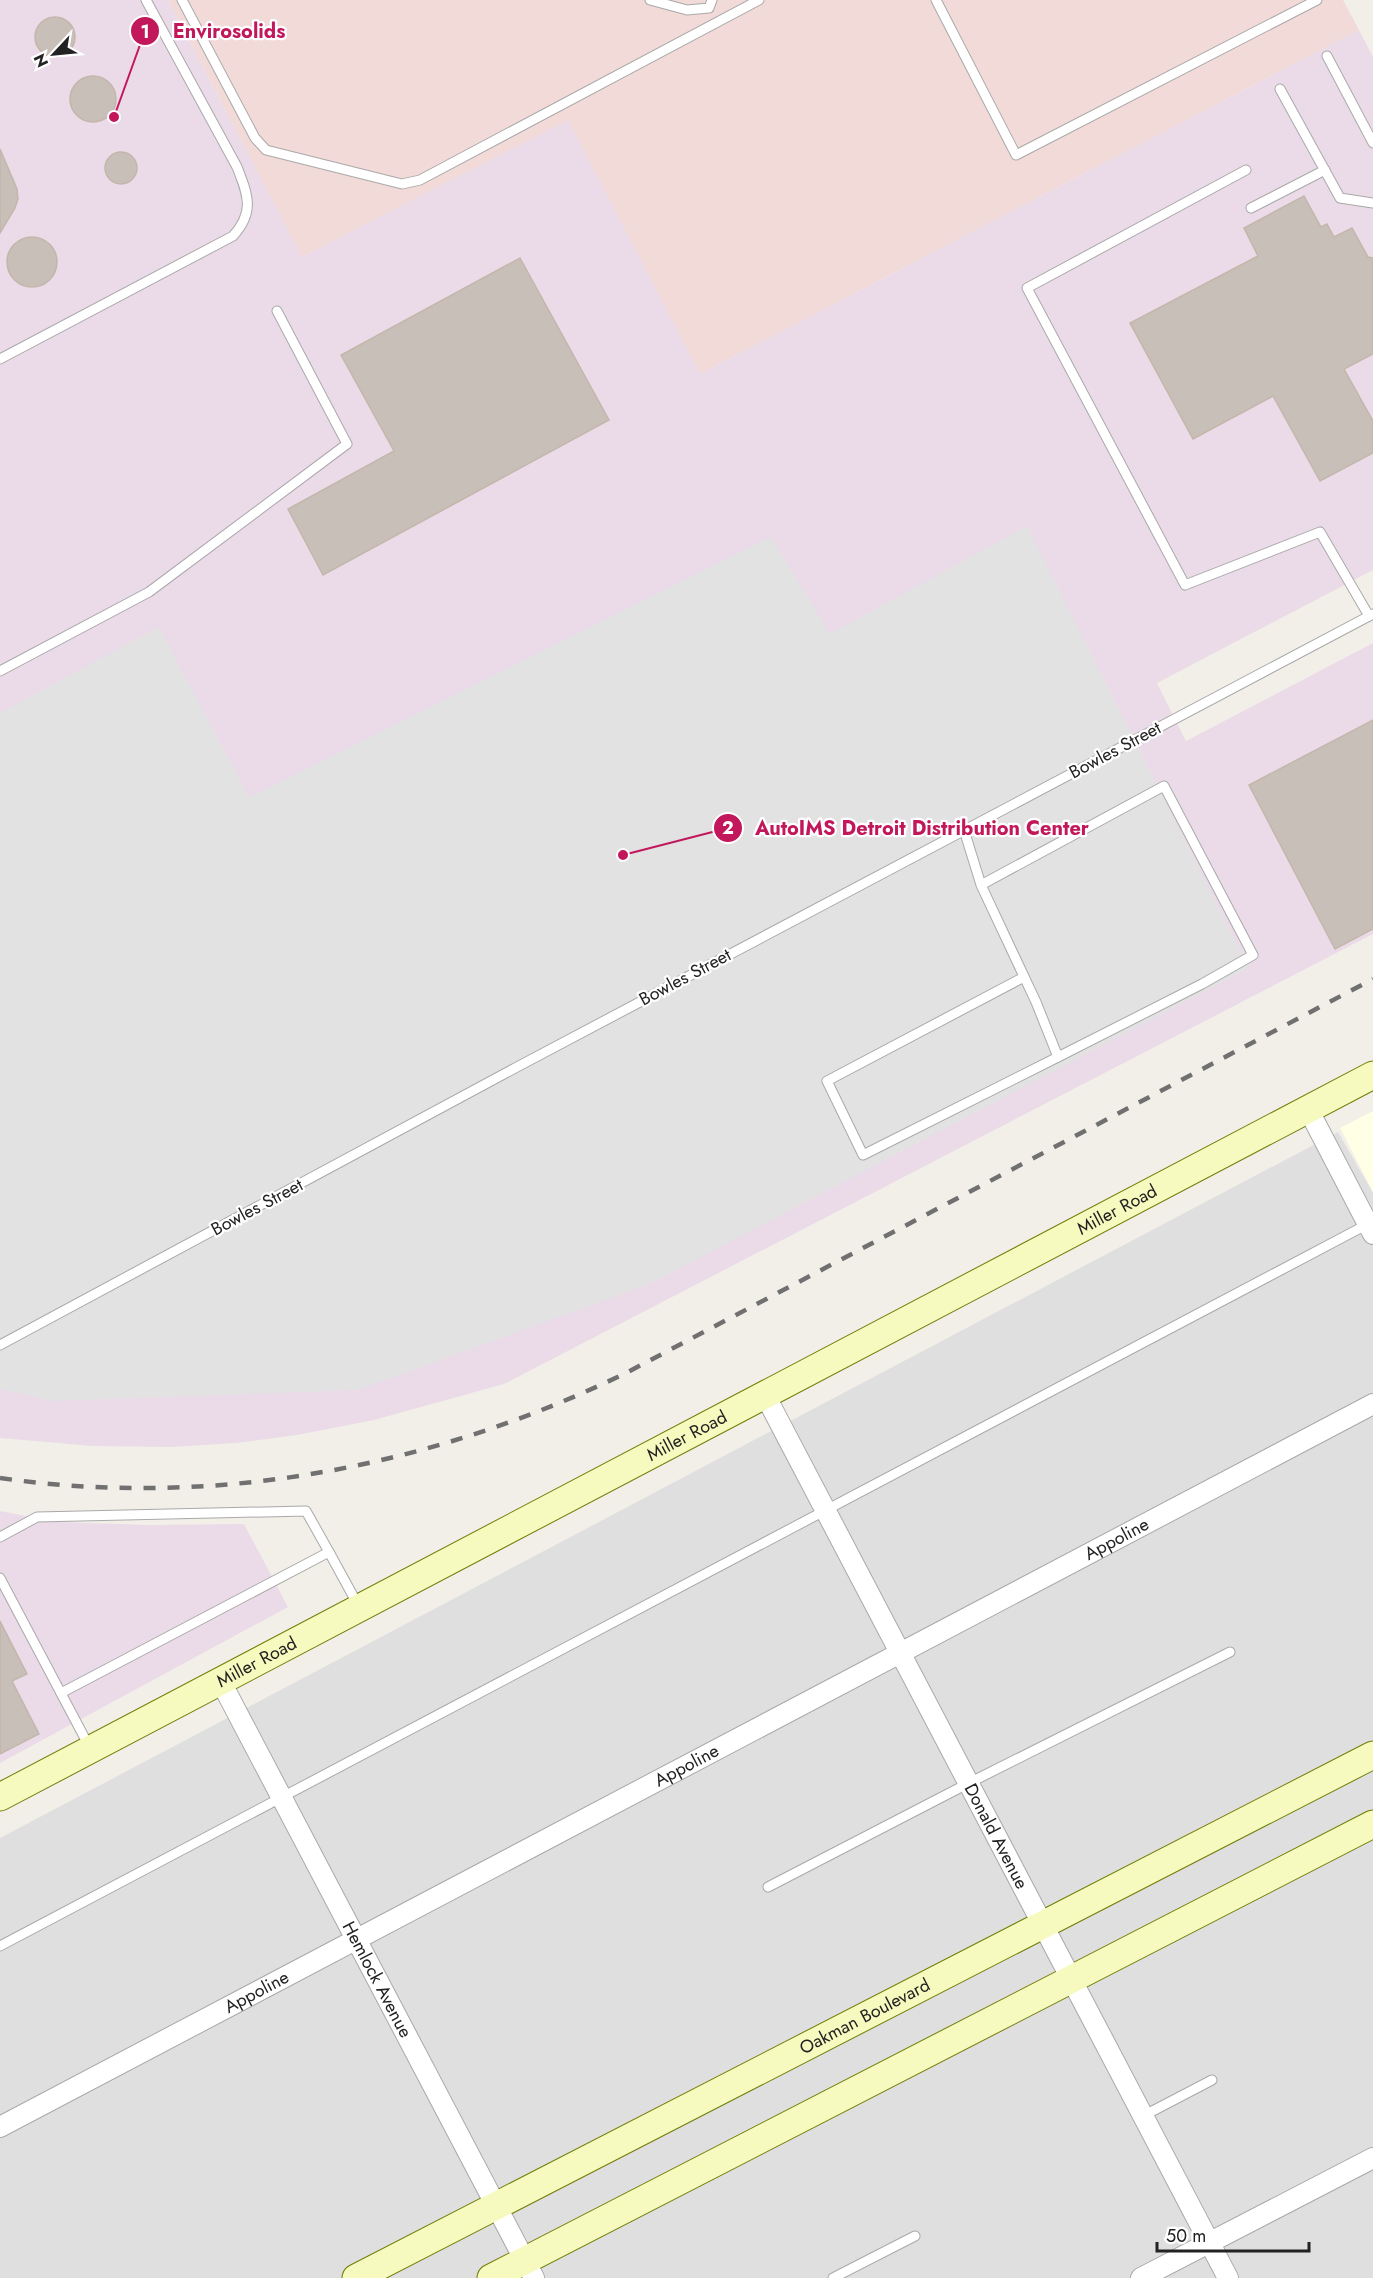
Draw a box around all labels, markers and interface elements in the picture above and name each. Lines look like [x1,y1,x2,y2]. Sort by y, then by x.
callout: Envirosolids [130,12,297,50]
text: Envirosolids [173,17,285,46]
text: 1 [140,19,150,45]
north arrow [24,24,84,84]
text: N [28,50,54,71]
street label: Bowles Street [1064,715,1166,785]
callout: AutoIMS Detroit Distribution Center [713,809,1101,847]
text: AutoIMS Detroit Distribution Center [754,814,1090,843]
text: 2 [722,815,734,841]
street label: Bowles Street [634,942,736,1012]
street label: Bowles Street [206,1172,308,1242]
street label: Miller Road [1072,1178,1162,1241]
street label: Miller Road [642,1404,732,1468]
street label: Appoline [1080,1511,1154,1567]
street label: Miller Road [212,1630,301,1694]
street label: Appoline [650,1738,724,1793]
street label: Donald Avenue [958,1779,1035,1894]
street label: Hemlock Avenue [336,1917,419,2042]
street label: Appoline [220,1964,294,2020]
street label: Oakman Boulevard [795,1972,935,2061]
scale bar [1157,2215,1308,2253]
text: 50 m [1166,2223,1206,2249]

